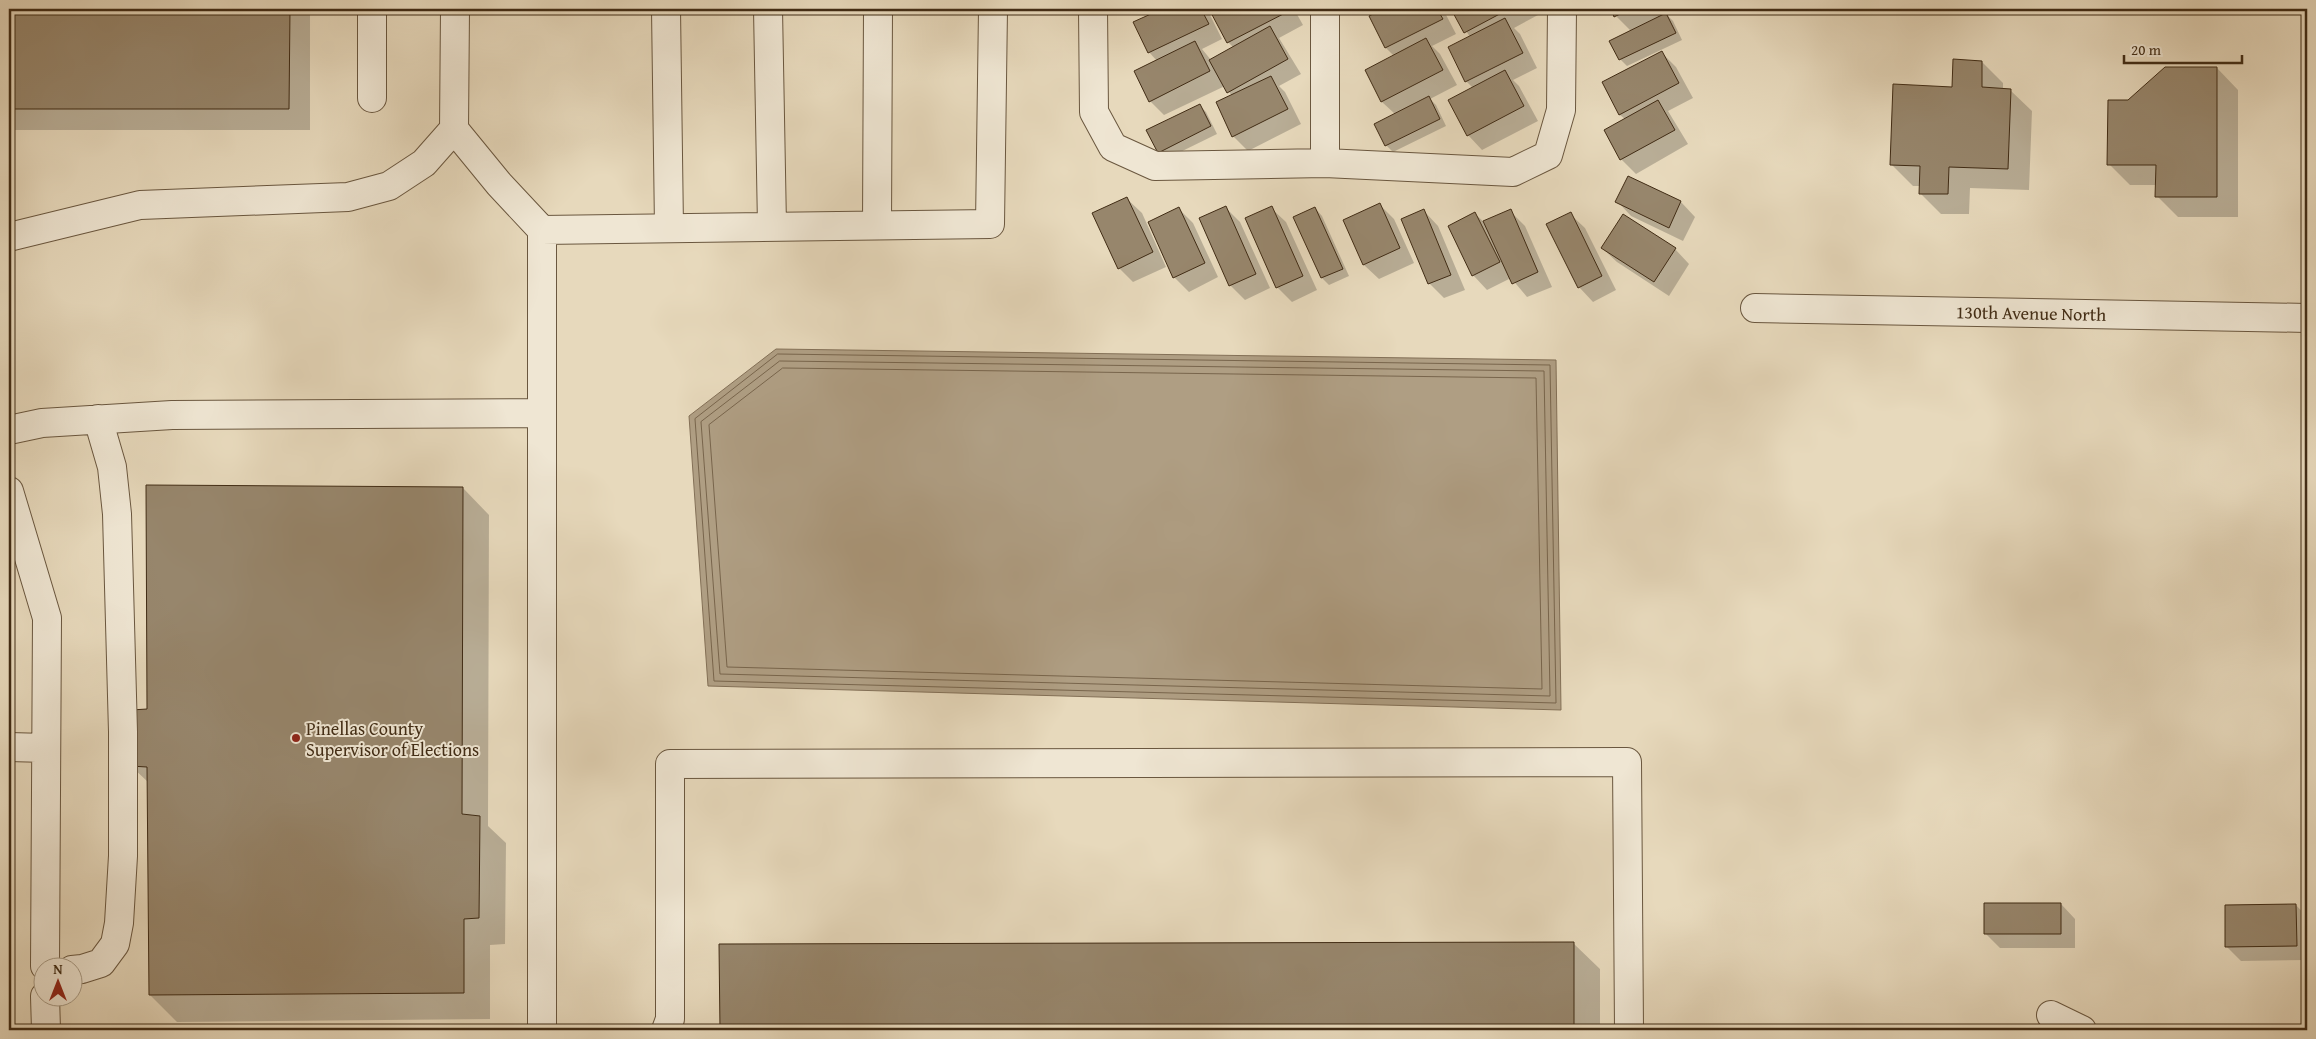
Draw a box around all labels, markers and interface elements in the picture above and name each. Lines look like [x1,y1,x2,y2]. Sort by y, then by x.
scale bar [2124,32,2241,64]
text: 20 m [2131,39,2162,60]
street label: 130th Avenue North [1956,298,2106,328]
place label: Pinellas County Supervisor of Elections [306,715,479,763]
marker: Pinellas County Supervisor of Elections [290,732,302,744]
north arrow [32,956,82,1006]
text: N [53,959,63,979]

